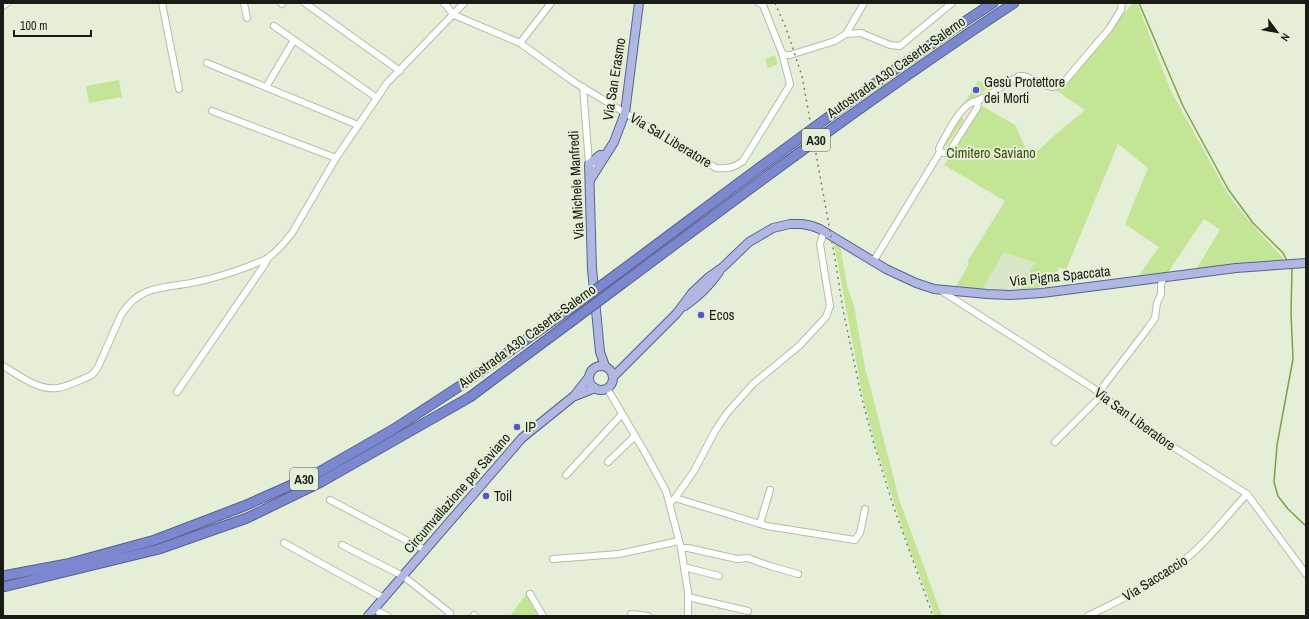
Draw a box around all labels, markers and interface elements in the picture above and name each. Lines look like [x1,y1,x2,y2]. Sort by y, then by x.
scale bar [14,12,91,38]
street label: Autostrada A30 Caserta-Salerno [822,12,969,122]
north arrow [1257,12,1297,52]
text: 100 m [20,18,47,34]
text: N [1278,31,1293,44]
street label: Via San Erasmo [599,36,629,122]
place label: Gesù Protettore dei Morti [984,73,1065,107]
marker: Gesù Protettore dei Morti [971,85,981,95]
street label: Via Sal Liberatore [627,109,715,171]
road number: A30 [802,129,830,151]
street label: Via Michele Manfredi [564,130,588,240]
park label: Cimitero Saviano [946,144,1036,162]
street label: Via Pigna Spaccata [1009,262,1112,290]
street label: Autostrada A30 Caserta-Salerno [454,280,599,392]
place label: Ecos [709,306,735,324]
marker: Ecos [696,310,706,320]
street label: Via San Liberatore [1091,383,1179,455]
place label: IP [525,418,536,436]
marker: IP [512,422,522,432]
street label: Circumvallazione per Saviano [400,429,514,557]
road number: A30 [290,468,318,490]
place label: Toil [494,487,512,505]
marker: Toil [481,491,491,501]
street label: Via Saccaccio [1119,551,1191,605]

